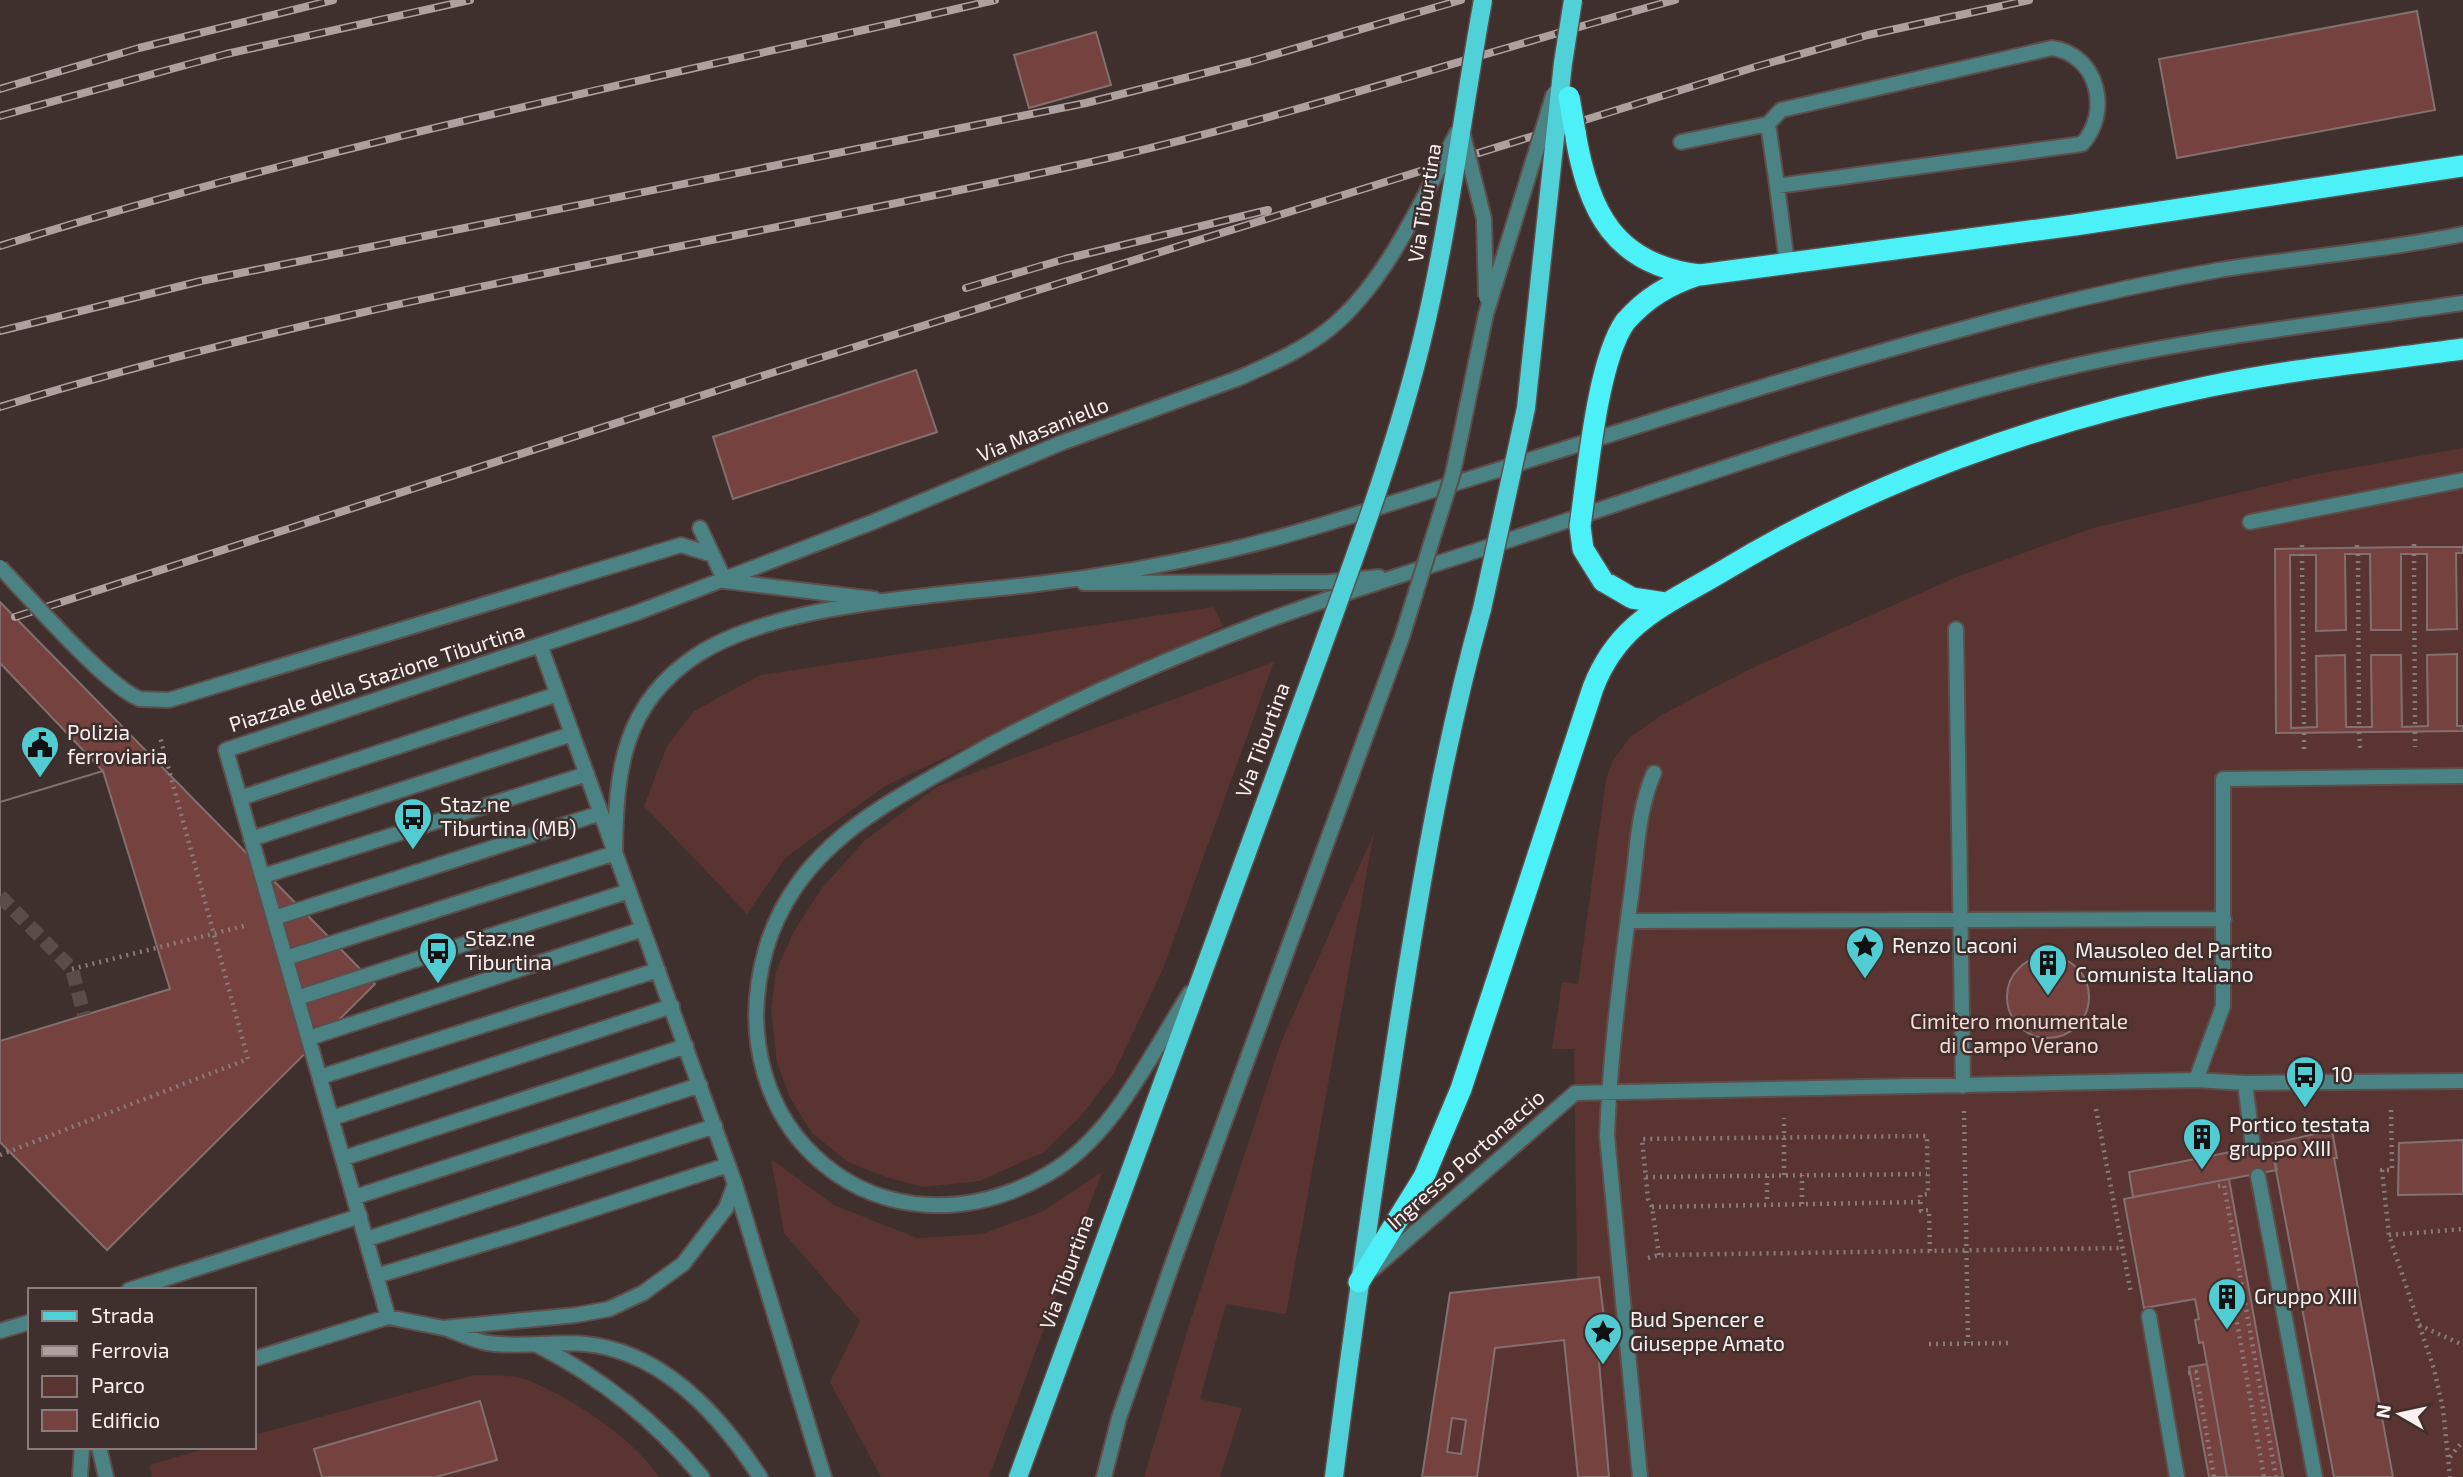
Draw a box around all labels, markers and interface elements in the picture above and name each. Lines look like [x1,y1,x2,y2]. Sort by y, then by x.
street label: Via Tiburtina [1402,141,1445,264]
street label: Via Masaniello [973,391,1112,466]
street label: Piazzale della Stazione Tiburtina [225,617,528,736]
street label: Via Tiburtina [1229,679,1294,800]
place label: Polizia ferroviaria [67,719,168,768]
public building icon: Polizia ferroviaria [19,724,61,779]
place label: Staz.ne Tiburtina (MB) [440,791,576,840]
bus stop icon: Staz.ne Tiburtina (MB) [392,796,434,851]
place label: Staz.ne Tiburtina [465,925,552,974]
place icon: Renzo Laconi [1844,925,1886,980]
bus stop icon: Staz.ne Tiburtina [417,930,459,985]
place label: Renzo Laconi [1892,932,2017,957]
place label: Mausoleo del Partito Comunista Italiano [2075,937,2273,986]
building icon: Mausoleo del Partito Comunista Italiano [2027,942,2069,997]
park label: Cimitero monumentale di Campo Verano [1910,1008,2128,1057]
bus stop icon: 10 [2284,1054,2326,1109]
place label: 10 [2332,1061,2353,1086]
street label: Ingresso Portonaccio [1381,1084,1549,1234]
place label: Portico testata gruppo XIII [2229,1111,2370,1160]
building icon: Portico testata gruppo XIII [2181,1116,2223,1171]
street label: Via Tiburtina [1033,1211,1098,1332]
building icon: Gruppo XIII [2206,1276,2248,1331]
place label: Gruppo XIII [2254,1283,2358,1308]
legend [28,1288,256,1449]
text: Strada [91,1302,154,1327]
place label: Bud Spencer e Giuseppe Amato [1630,1306,1785,1355]
place icon: Bud Spencer e Giuseppe Amato [1582,1311,1624,1366]
text: Ferrovia [91,1337,170,1362]
text: Parco [91,1372,145,1397]
north arrow [2365,1379,2435,1449]
text: N [2370,1403,2395,1420]
text: Edificio [91,1407,160,1432]

